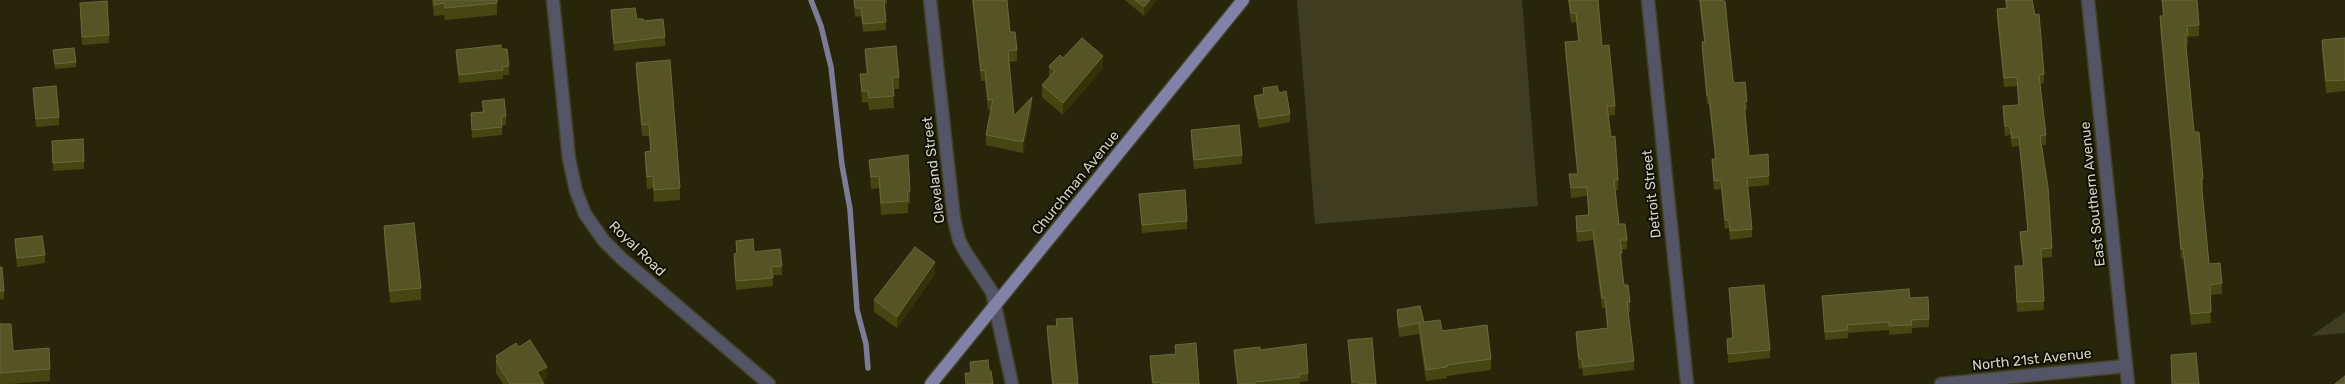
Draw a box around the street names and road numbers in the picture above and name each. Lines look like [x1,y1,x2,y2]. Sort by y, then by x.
street label: Cleveland Street [919,116,949,224]
street label: East Southern Avenue [2077,121,2109,267]
street label: Churchman Avenue [1029,128,1123,238]
street label: Detroit Street [1639,149,1665,239]
street label: Royal Road [605,218,669,280]
street label: North 21st Avenue [1972,345,2092,375]

